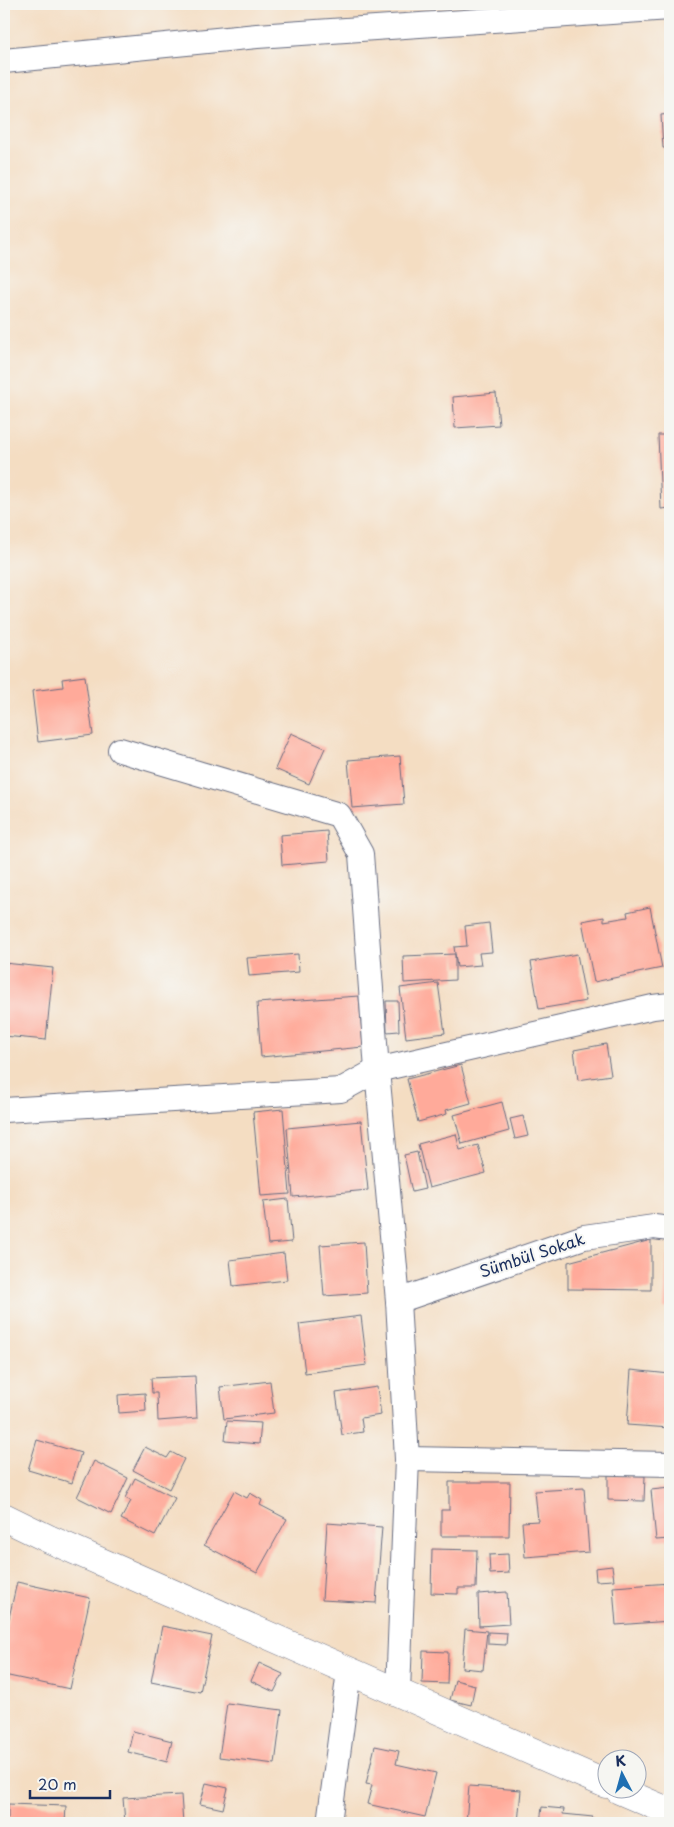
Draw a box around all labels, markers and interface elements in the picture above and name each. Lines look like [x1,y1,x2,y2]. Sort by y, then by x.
street label: Sümbül Sokak [476,1226,587,1282]
north arrow [596,1750,646,1800]
text: K [614,1750,627,1772]
scale bar [30,1767,110,1799]
text: 20 m [38,1772,77,1795]

